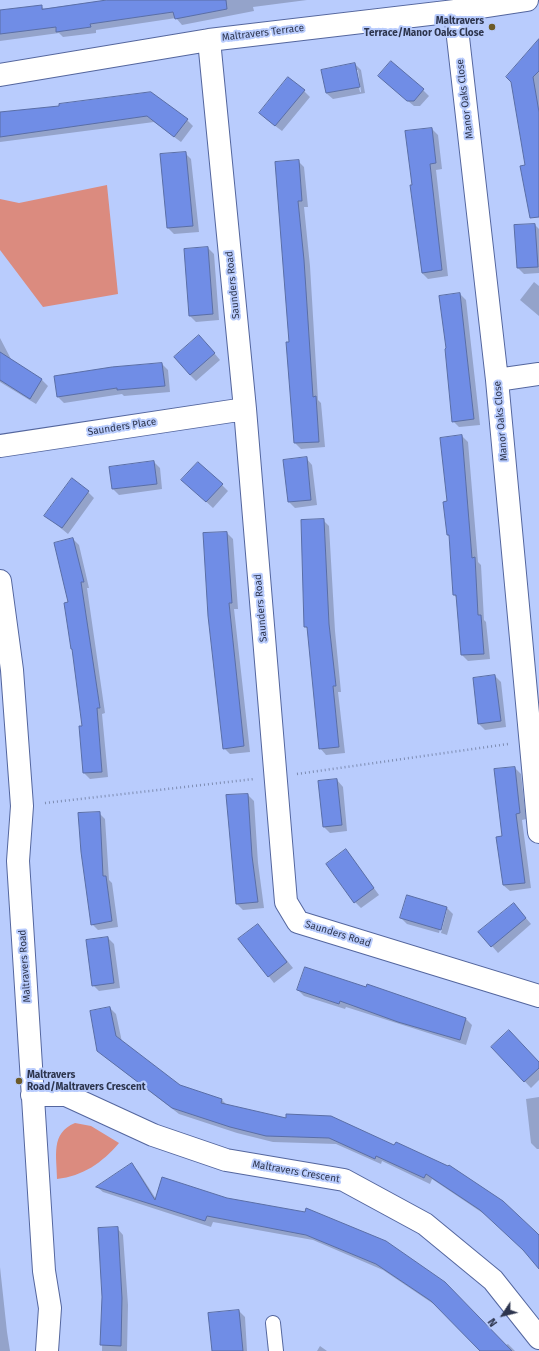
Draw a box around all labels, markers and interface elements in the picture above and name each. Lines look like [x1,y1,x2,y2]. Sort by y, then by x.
place label: Maltravers Terrace/Manor Oaks Close [364,15,484,38]
street label: Maltravers Terrace [221,22,305,44]
marker: Maltravers Terrace/Manor Oaks Close [487,22,497,32]
street label: Manor Oaks Close [454,58,476,140]
street label: Saunders Road [223,251,243,319]
street label: Manor Oaks Close [492,380,510,462]
street label: Saunders Place [87,416,157,438]
street label: Saunders Road [252,574,270,642]
street label: Saunders Road [304,918,372,950]
street label: Maltravers Road [16,929,34,1003]
place label: Maltravers Road/Maltravers Crescent [27,1069,146,1092]
marker: Maltravers Road/Maltravers Crescent [14,1076,24,1086]
street label: Maltravers Crescent [251,1158,341,1186]
north arrow [483,1295,523,1335]
text: N [485,1315,500,1329]

